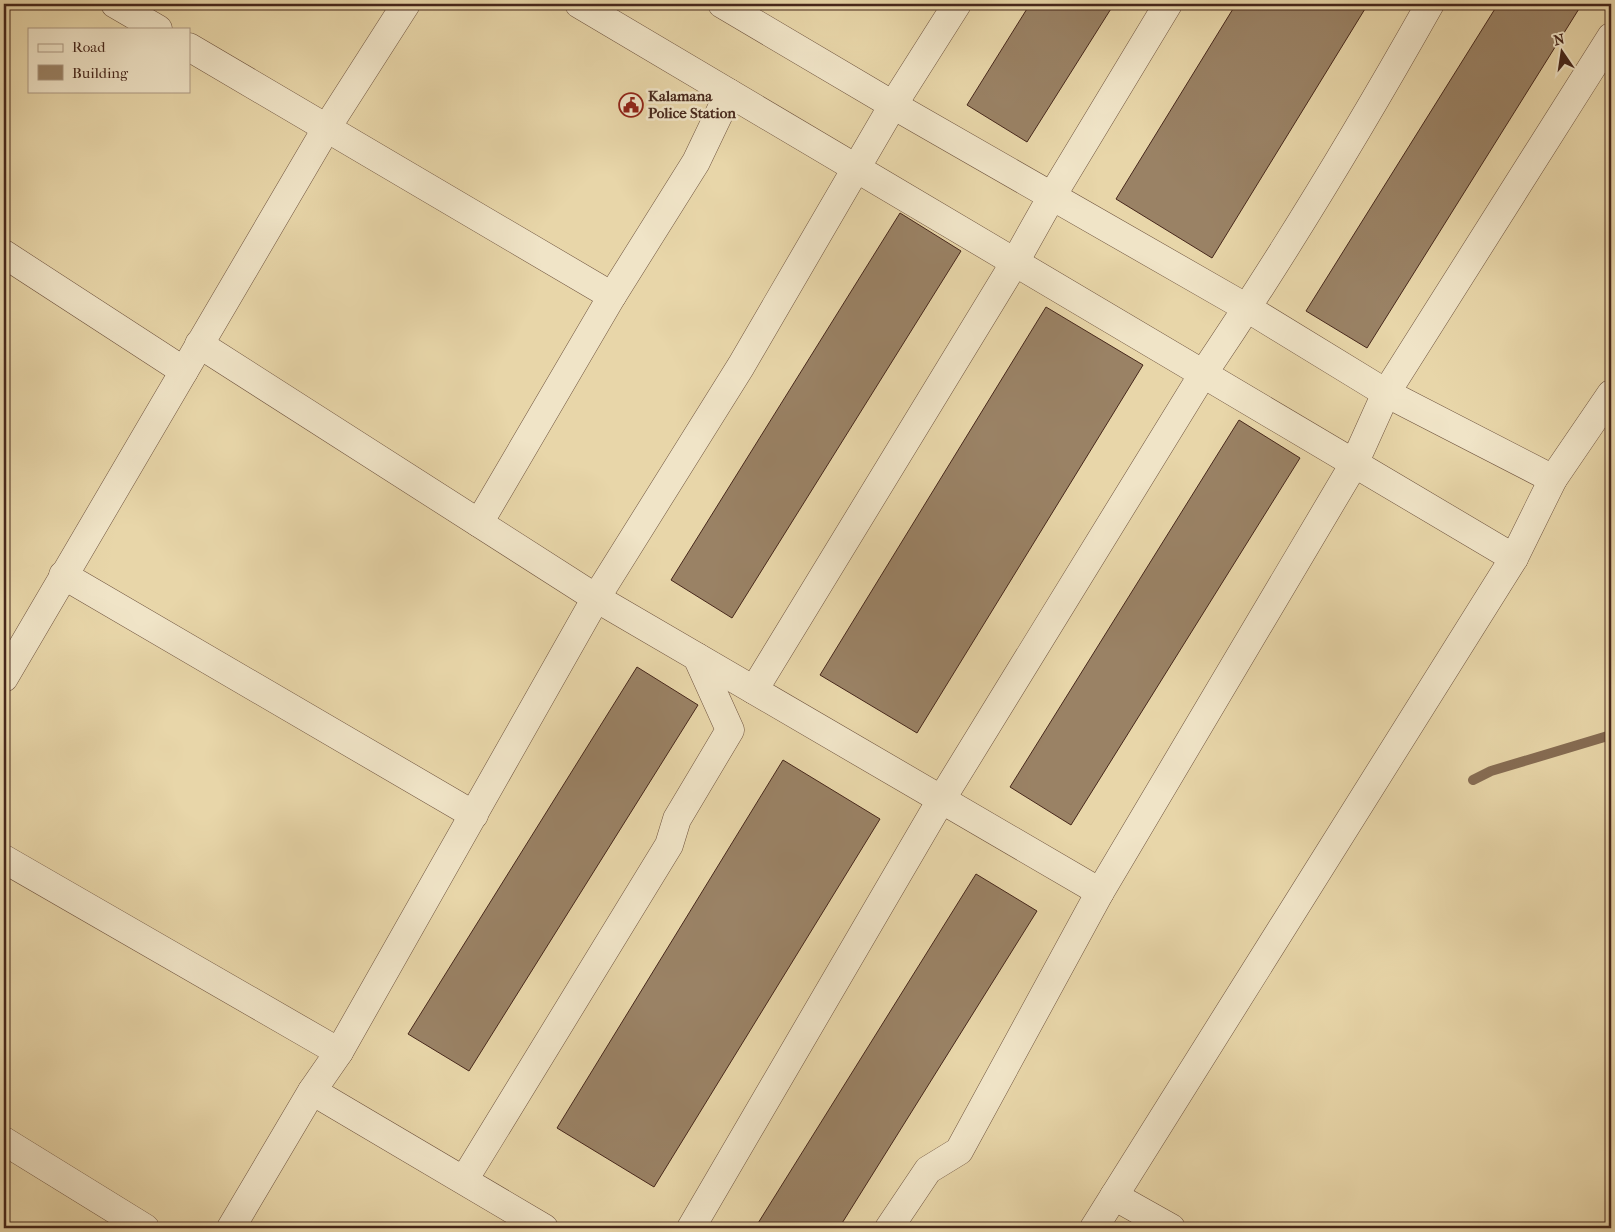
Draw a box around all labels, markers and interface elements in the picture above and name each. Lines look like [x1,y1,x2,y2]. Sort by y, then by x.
legend [28,28,190,92]
north arrow [1538,28,1588,78]
text: N [1552,30,1567,49]
text: Road [72,38,106,56]
text: Building [72,64,129,82]
place label: Kalamana Police Station [648,87,736,122]
public building icon: Kalamana Police Station [618,92,644,118]

